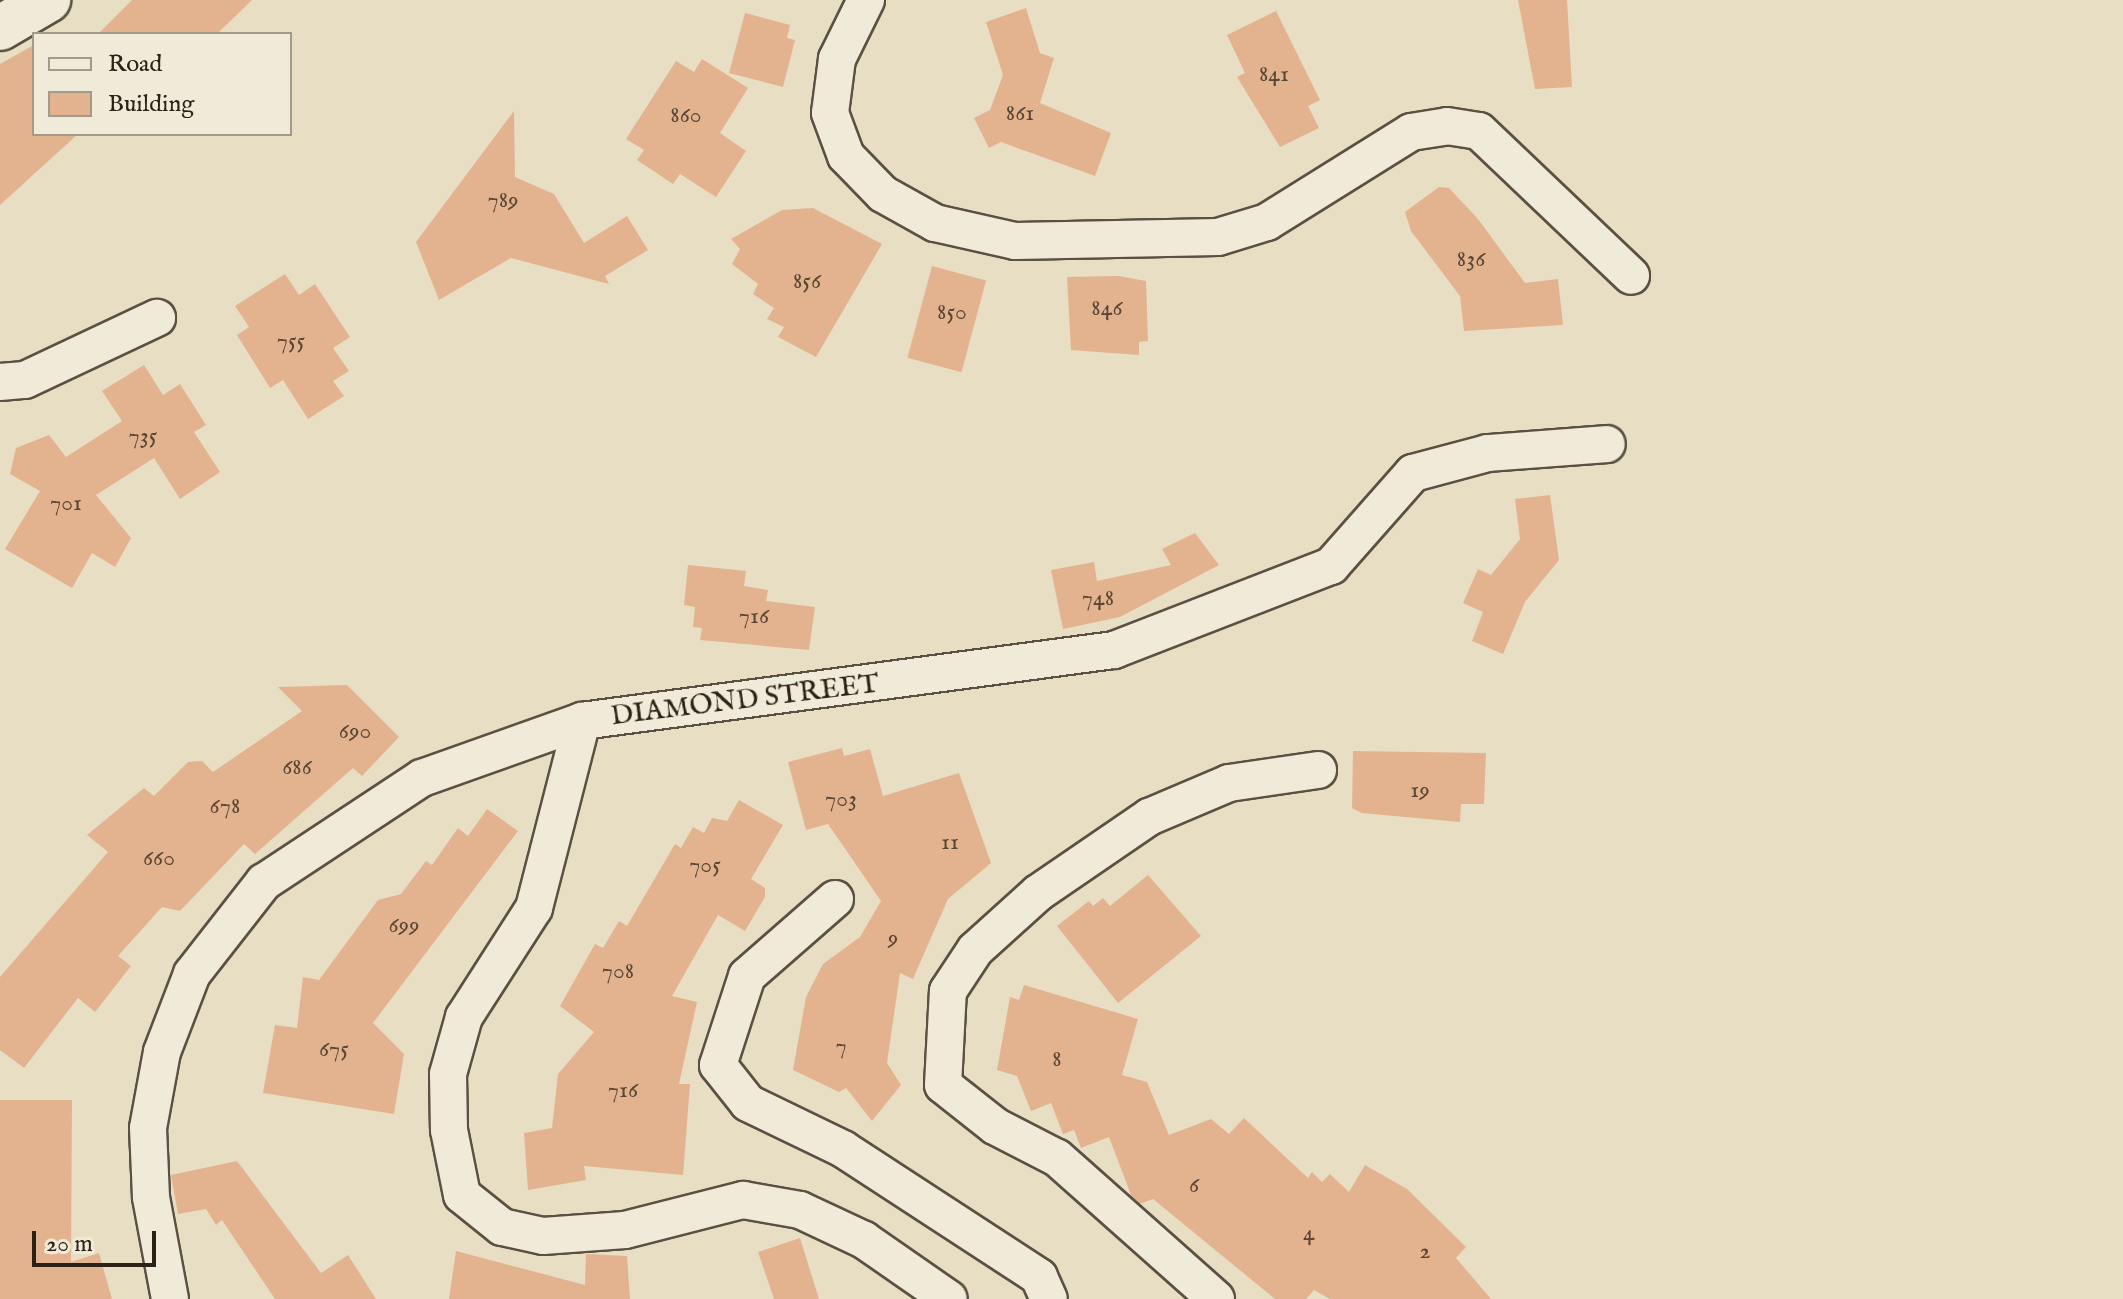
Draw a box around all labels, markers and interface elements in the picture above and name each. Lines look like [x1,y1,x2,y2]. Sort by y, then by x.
legend [32,32,292,136]
text: Road [108,49,162,80]
house number: 841 [1259,61,1289,89]
text: Building [108,89,194,120]
house number: 861 [1006,100,1034,128]
house number: 860 [670,102,702,130]
house number: 789 [487,187,519,215]
house number: 836 [1457,246,1485,274]
house number: 856 [793,268,821,296]
house number: 846 [1091,295,1123,323]
house number: 850 [937,299,967,327]
house number: 755 [277,328,305,356]
house number: 735 [129,423,157,451]
house number: 701 [50,490,82,518]
house number: 748 [1082,585,1114,613]
house number: 716 [739,603,769,631]
street label: DIAMOND STREET [609,668,881,734]
house number: 690 [339,718,371,746]
house number: 686 [282,754,312,782]
house number: 19 [1410,777,1430,805]
house number: 703 [825,786,857,814]
house number: 678 [210,793,240,821]
house number: 11 [941,829,959,857]
house number: 660 [143,845,175,873]
house number: 705 [689,852,721,880]
house number: 699 [388,912,420,940]
house number: 9 [888,925,898,953]
house number: 708 [602,958,634,986]
house number: 7 [835,1033,847,1061]
house number: 675 [319,1036,349,1064]
house number: 8 [1052,1046,1062,1074]
house number: 716 [608,1077,638,1105]
house number: 6 [1189,1172,1199,1200]
scale bar [36,1215,160,1265]
house number: 4 [1303,1220,1315,1248]
text: 20 m [46,1229,93,1260]
house number: 2 [1419,1238,1431,1266]

